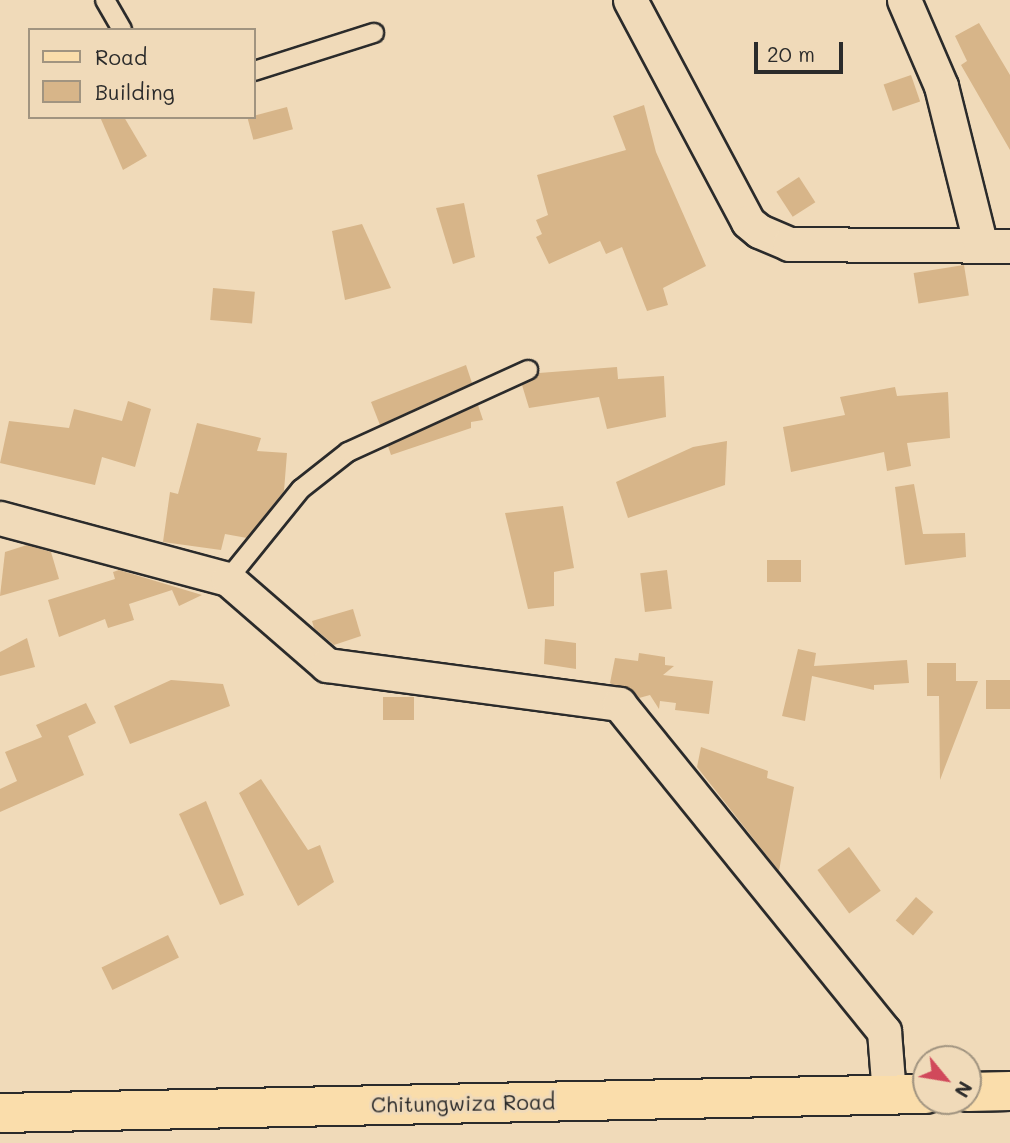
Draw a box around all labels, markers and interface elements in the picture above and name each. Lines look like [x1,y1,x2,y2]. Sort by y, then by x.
legend [28,28,256,119]
scale bar [758,28,847,72]
text: 20 m [767,40,815,67]
text: Road [95,43,147,70]
text: Building [95,78,175,105]
north arrow [912,1045,982,1115]
text: N [949,1077,978,1102]
street label: Chitungwiza Road [371,1089,555,1117]

